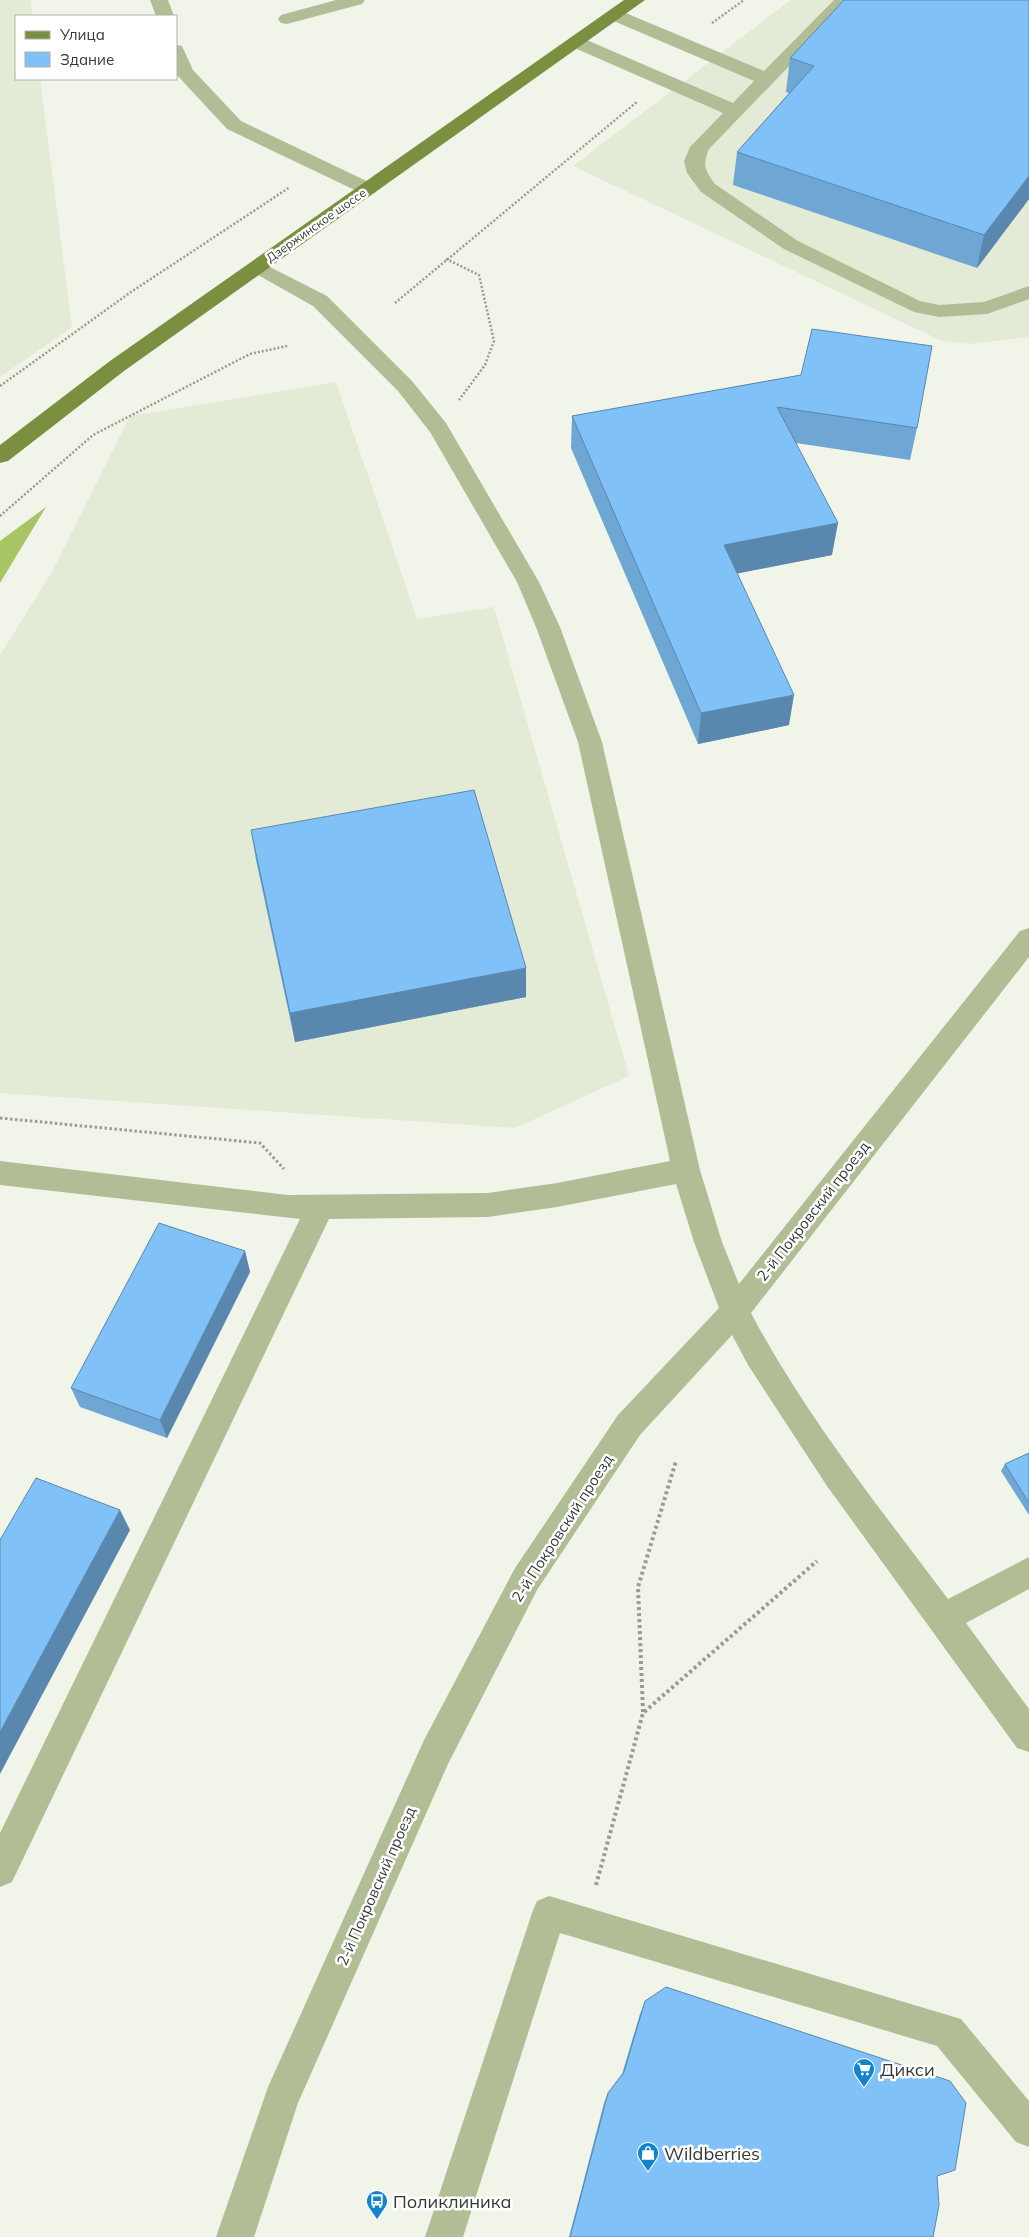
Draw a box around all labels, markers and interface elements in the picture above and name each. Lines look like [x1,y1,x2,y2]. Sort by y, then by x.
legend [15,15,178,80]
text: Улица [59,25,105,44]
text: Здание [60,50,114,69]
street label: Дзержинское шоссе [263,185,369,265]
street label: 2-й Покровский проезд [753,1137,873,1285]
street label: 2-й Покровский проезд [507,1451,617,1605]
street label: 2-й Покровский проезд [332,1803,420,1969]
supermarket icon: Дикси [852,2057,876,2088]
place label: Дикси [880,2058,935,2081]
shop icon: Wildberries [636,2141,660,2172]
place label: Wildberries [664,2142,760,2165]
bus stop icon: Поликлиника [365,2189,389,2220]
place label: Поликлиника [393,2190,511,2213]

